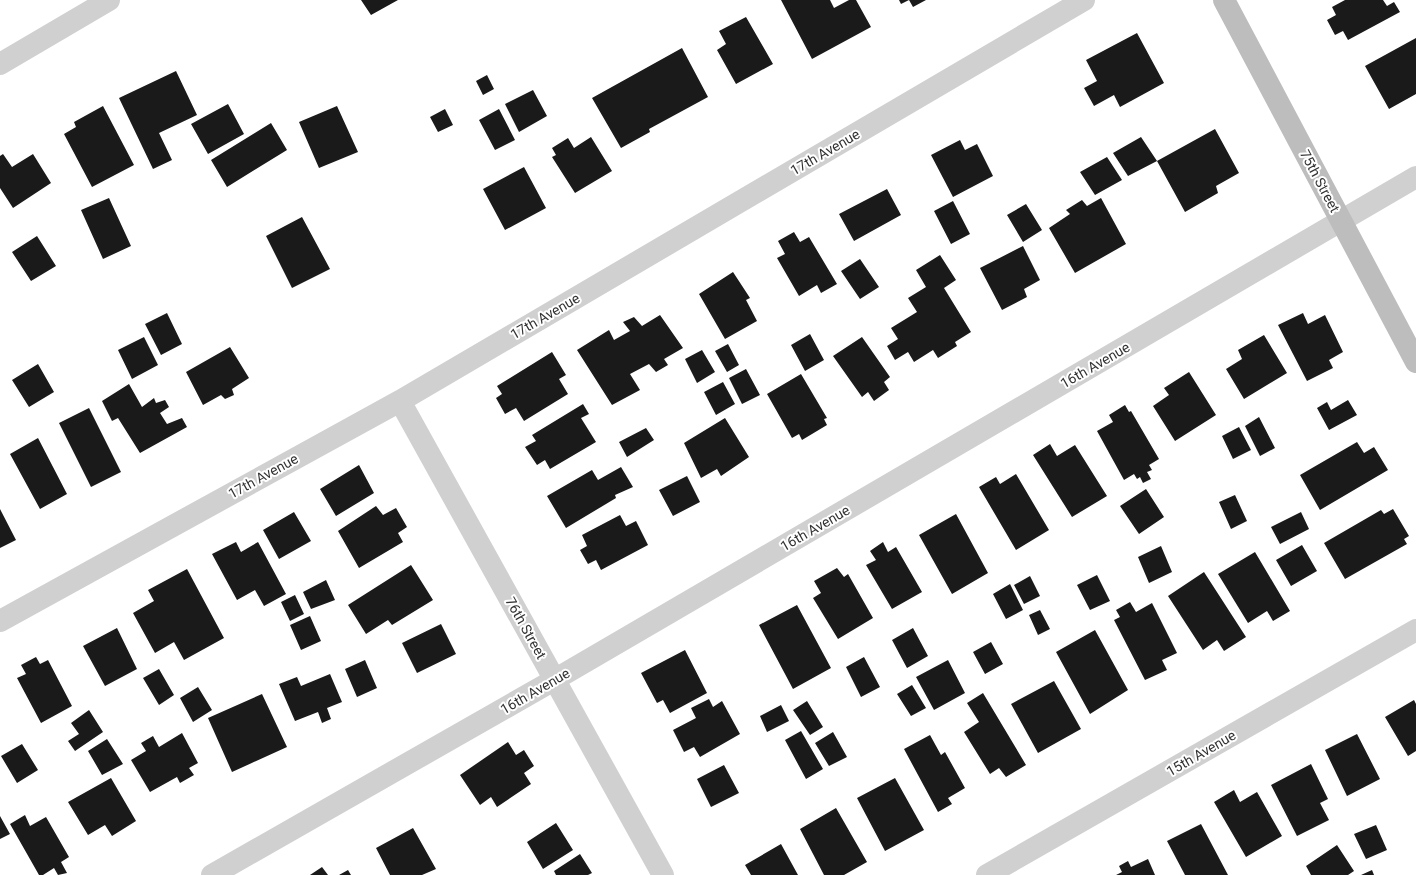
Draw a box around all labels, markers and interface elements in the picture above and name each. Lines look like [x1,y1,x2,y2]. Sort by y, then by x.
street label: 17th Avenue [788,126,862,178]
street label: 75th Street [1297,147,1343,215]
street label: 17th Avenue [508,290,582,342]
street label: 16th Avenue [1058,339,1132,391]
street label: 17th Avenue [225,450,301,502]
street label: 16th Avenue [778,502,852,554]
street label: 76th Street [502,594,550,662]
street label: 16th Avenue [498,665,572,717]
street label: 15th Avenue [1164,727,1238,779]

